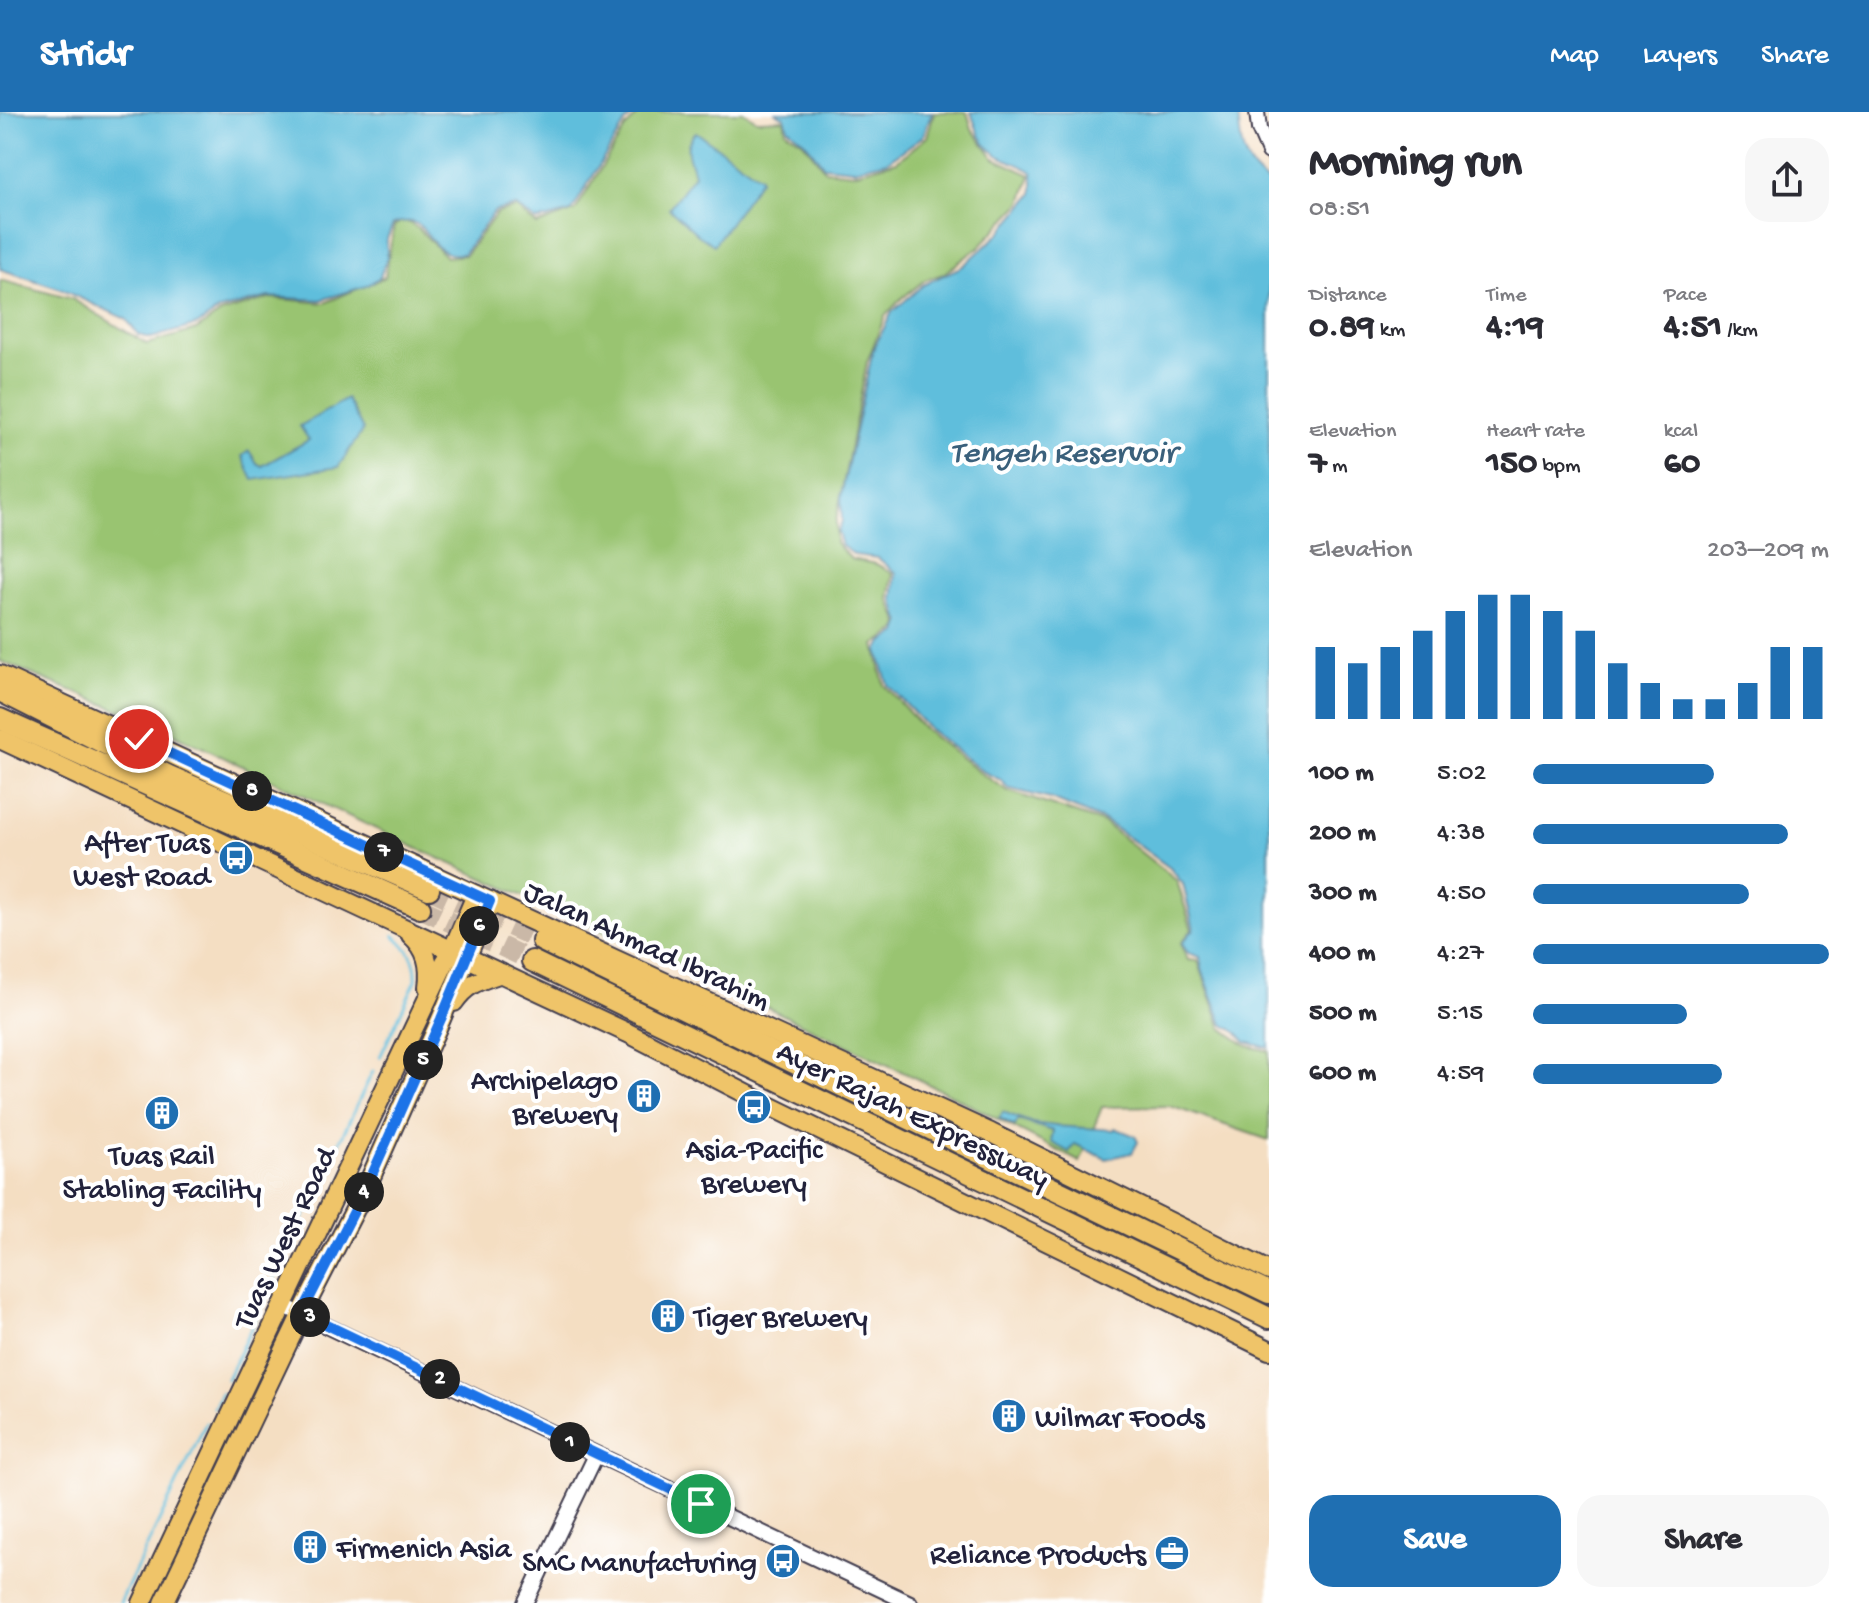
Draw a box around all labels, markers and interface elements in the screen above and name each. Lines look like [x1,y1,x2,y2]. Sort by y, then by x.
text: Stridr [40,34,131,78]
text: Map [1550,40,1599,73]
text: Layers [1643,40,1717,73]
text: Share [1761,40,1829,73]
button: share [1745,138,1829,222]
text: Morning run [1309,139,1522,191]
text: 08:51 [1309,195,1370,226]
text: Distance [1309,283,1387,309]
text: Time [1486,283,1527,309]
text: Pace [1664,283,1707,309]
text: 0.89 [1309,309,1375,349]
text: 4:19 [1486,309,1544,349]
text: 4:51 [1664,309,1722,349]
text: km [1375,318,1405,344]
text: /km [1722,318,1758,344]
text: Elevation [1309,419,1396,445]
text: Heart rate [1486,419,1585,445]
text: kcal [1664,419,1698,445]
water label: Tengeh Reservoir [950,436,1181,474]
text: 7 [1309,445,1327,485]
text: 150 [1486,445,1537,485]
text: 60 [1664,445,1700,485]
text: m [1327,454,1348,480]
text: bpm [1537,454,1581,480]
text: Elevation [1309,536,1412,567]
text: 203–209 m [1707,536,1829,567]
pin [105,705,173,773]
icon: check [117,717,161,761]
text: 100 m [1309,759,1374,790]
text: 5:02 [1437,759,1486,790]
pin: 8 [232,771,272,811]
text: 8 [246,778,258,804]
text: 200 m [1309,819,1376,850]
text: 4:38 [1437,819,1485,850]
place label: After Tuas West Road [73,828,212,897]
pin: 7 [364,832,404,872]
bus stop icon: After Tuas West Road [217,839,255,877]
text: 7 [378,839,390,865]
street label: Jalan Ahmad Ibrahim [517,876,775,1021]
text: 300 m [1309,879,1377,910]
text: 4:50 [1437,879,1486,910]
pin: 6 [459,906,499,946]
text: 6 [473,913,485,939]
text: 400 m [1309,939,1375,970]
text: 4:27 [1437,939,1484,970]
text: 500 m [1309,999,1377,1030]
text: 5:15 [1437,999,1483,1030]
street label: Ayer Rajah Expressway [770,1036,1054,1198]
pin: 5 [403,1040,443,1080]
text: 5 [417,1047,429,1073]
text: 600 m [1309,1059,1376,1090]
text: 4:59 [1437,1059,1484,1090]
place label: Archipelago Brewery [471,1066,618,1135]
building icon: Archipelago Brewery [625,1077,663,1115]
bus stop icon: Asia-Pacific Brewery [735,1088,773,1126]
building icon: Tuas Rail Stabling Facility [143,1094,181,1132]
place label: Asia-Pacific Brewery [685,1135,824,1204]
street label: Tuas West Road [227,1140,347,1337]
place label: Tuas Rail Stabling Facility [62,1141,262,1210]
pin: 4 [344,1172,384,1212]
text: 4 [359,1179,369,1205]
pin: 3 [290,1297,330,1337]
building icon: Tiger Brewery [649,1297,687,1335]
place label: Tiger Brewery [692,1303,868,1338]
text: 3 [304,1304,316,1330]
pin: 2 [420,1359,460,1399]
text: 2 [435,1366,445,1392]
building icon: Wilmar Foods [990,1397,1028,1435]
place label: Wilmar Foods [1035,1403,1205,1438]
pin: 1 [550,1422,590,1462]
text: 1 [566,1429,574,1455]
pin [667,1470,735,1538]
icon: arrive [679,1482,723,1526]
button: Save [1309,1495,1561,1587]
button: Share [1577,1495,1829,1587]
building icon: Firmenich Asia [291,1528,329,1566]
place label: Firmenich Asia [335,1534,513,1569]
office icon: Reliance Products [1153,1534,1191,1572]
place label: Reliance Products [930,1540,1147,1575]
bus stop icon: SMC Manufacturing [764,1542,802,1580]
place label: SMC Manufacturing [522,1548,757,1583]

